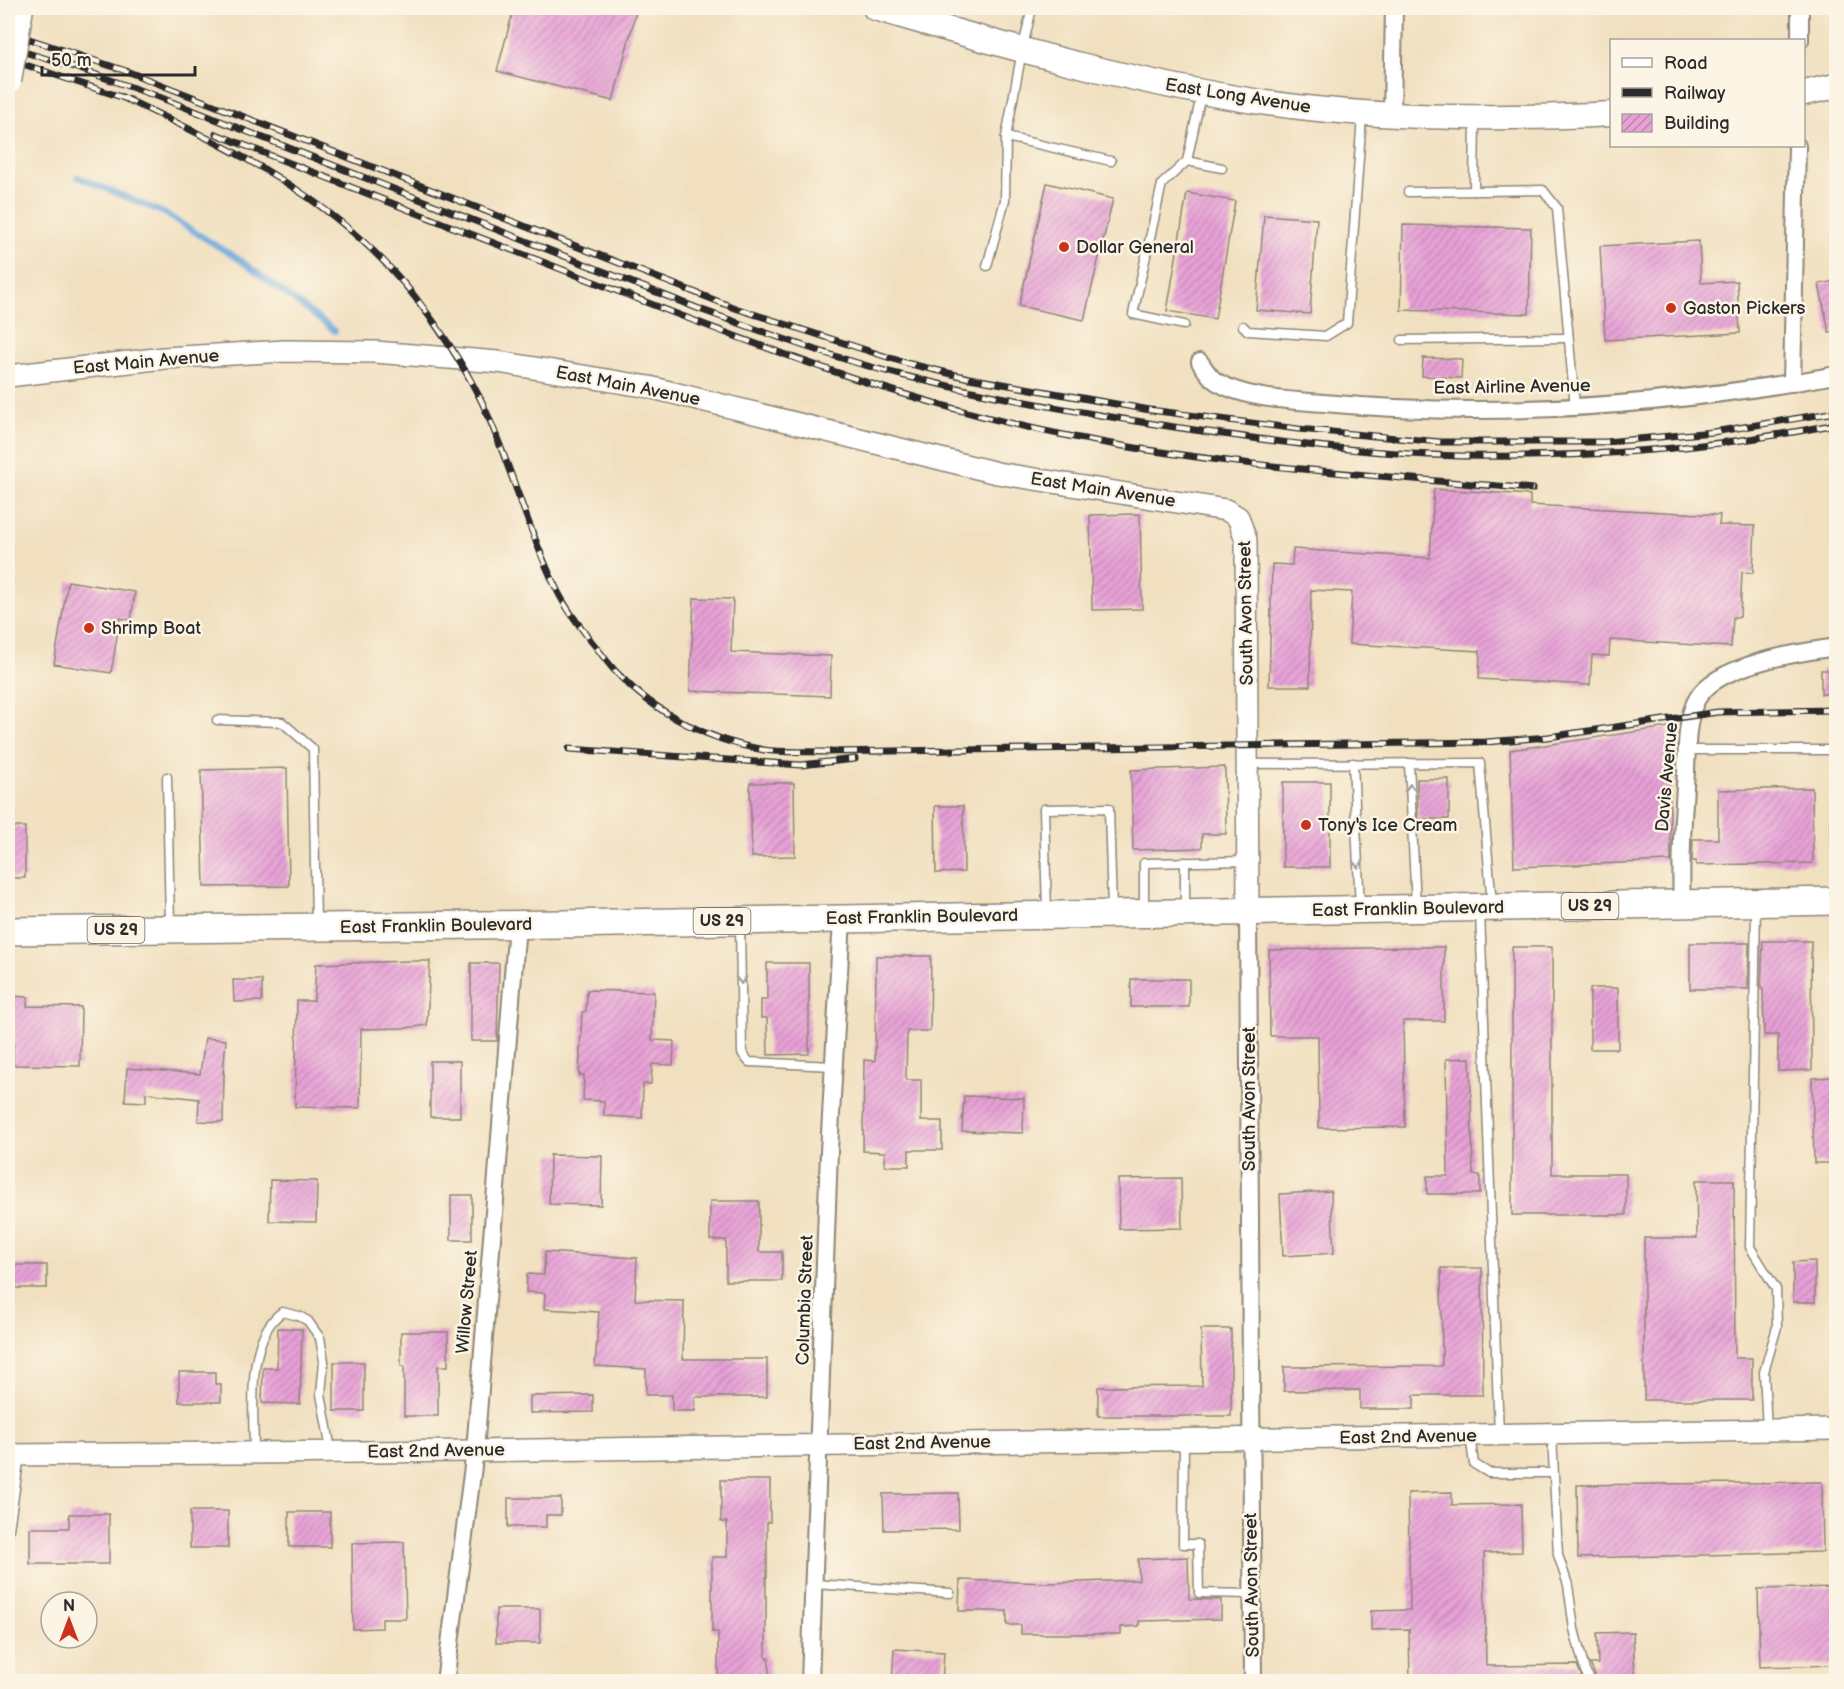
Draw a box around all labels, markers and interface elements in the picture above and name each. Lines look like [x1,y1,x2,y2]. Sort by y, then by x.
scale bar [42,39,195,77]
legend [1610,39,1805,147]
text: 50 m [51,50,92,71]
text: Road [1664,53,1708,74]
street label: East Long Avenue [1164,74,1313,118]
text: Railway [1664,83,1726,104]
text: Building [1664,113,1730,134]
place label: Dollar General [1076,237,1194,258]
marker: Dollar General [1057,240,1071,254]
place label: Gaston Pickers [1683,298,1806,319]
marker: Gaston Pickers [1664,301,1678,315]
street label: East Main Avenue [72,345,220,379]
street label: East Main Avenue [554,362,702,410]
street label: East Airline Avenue [1433,375,1591,399]
street label: East Main Avenue [1029,468,1177,512]
street label: South Avon Street [1234,540,1258,685]
place label: Shrimp Boat [101,618,201,639]
marker: Shrimp Boat [82,621,96,635]
street label: Davis Avenue [1652,721,1682,833]
one-way arrow [1404,783,1417,792]
place label: Tony's Ice Cream [1318,815,1457,836]
marker: Tony's Ice Cream [1299,818,1313,832]
one-way arrow [1351,859,1364,868]
road number: US 29 [1562,893,1618,919]
street label: East Franklin Boulevard [1312,897,1504,921]
street label: East Franklin Boulevard [826,905,1018,929]
road number: US 29 [694,908,750,934]
street label: East Franklin Boulevard [340,914,532,938]
road number: US 29 [88,917,144,943]
one-way arrow [735,975,747,984]
street label: South Avon Street [1239,1026,1260,1171]
street label: Columbia Street [792,1234,818,1366]
street label: Willow Street [452,1249,482,1355]
street label: East 2nd Avenue [1339,1425,1477,1449]
street label: East 2nd Avenue [853,1431,991,1455]
street label: East 2nd Avenue [367,1439,505,1463]
street label: South Avon Street [1240,1512,1264,1657]
north arrow [39,1590,99,1650]
text: N [63,1597,75,1616]

